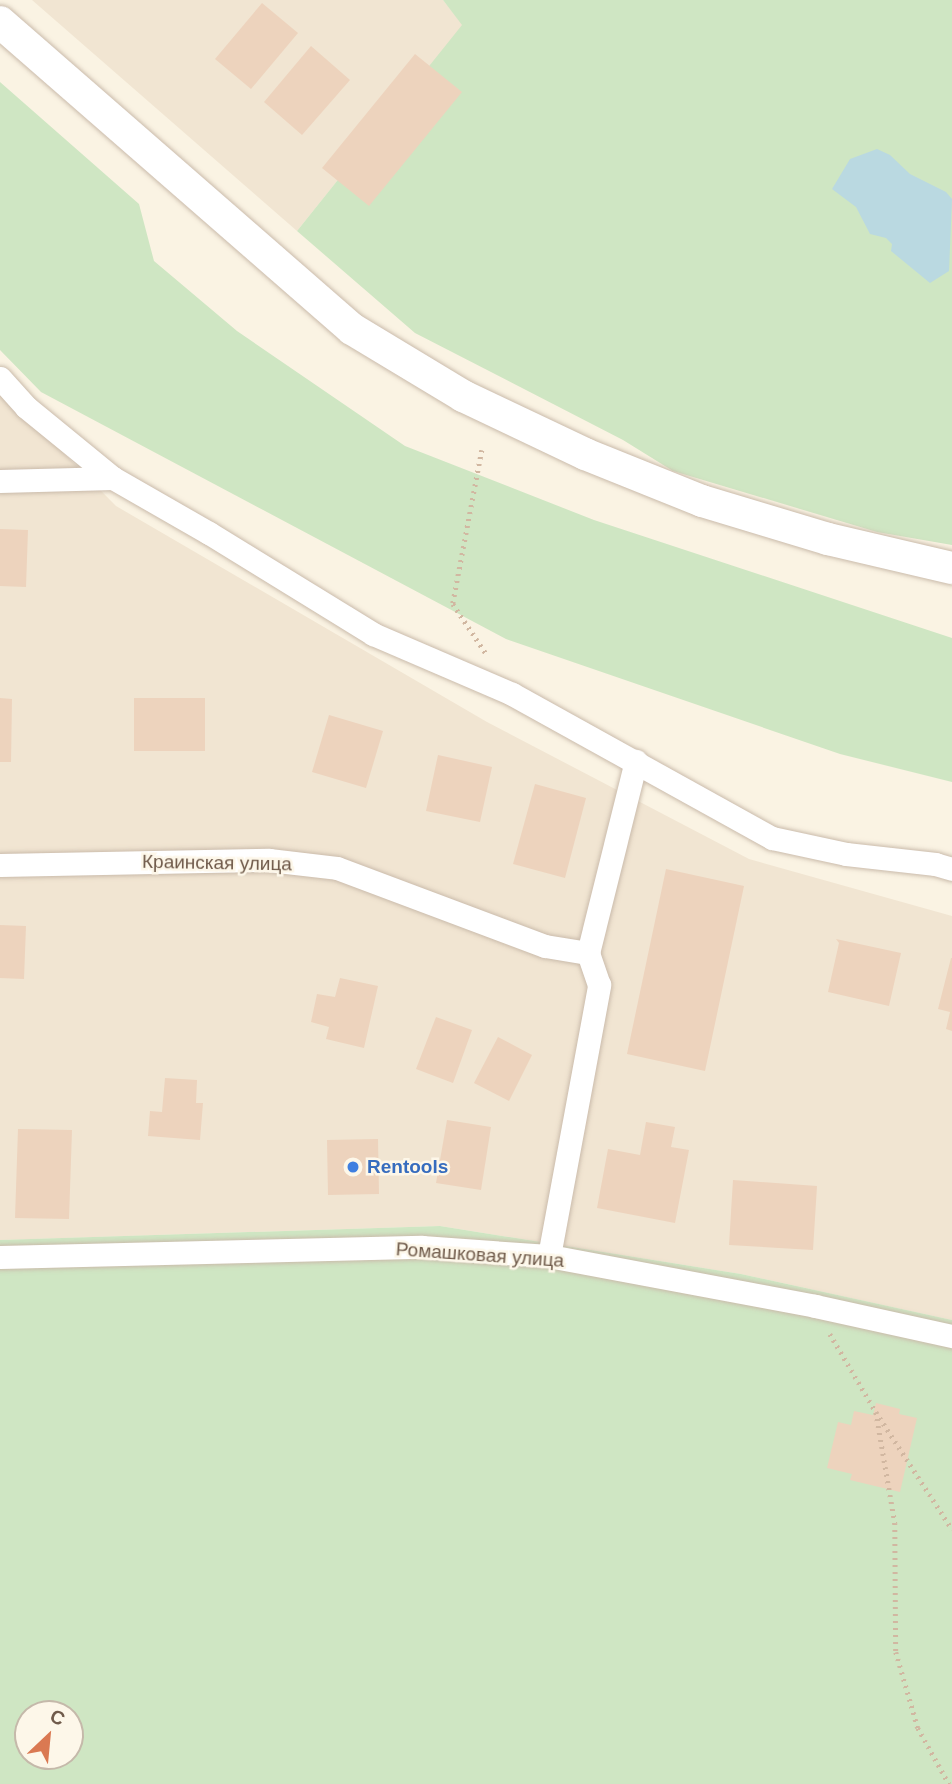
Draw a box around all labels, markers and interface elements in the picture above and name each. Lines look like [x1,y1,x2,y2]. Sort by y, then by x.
street label: Краинская улица [142,850,292,876]
place label: Rentools [367,1156,448,1178]
marker: Rentools [345,1159,361,1175]
street label: Ромашковая улица [395,1238,565,1272]
north arrow [14,1700,84,1770]
text: С [47,1705,68,1730]

